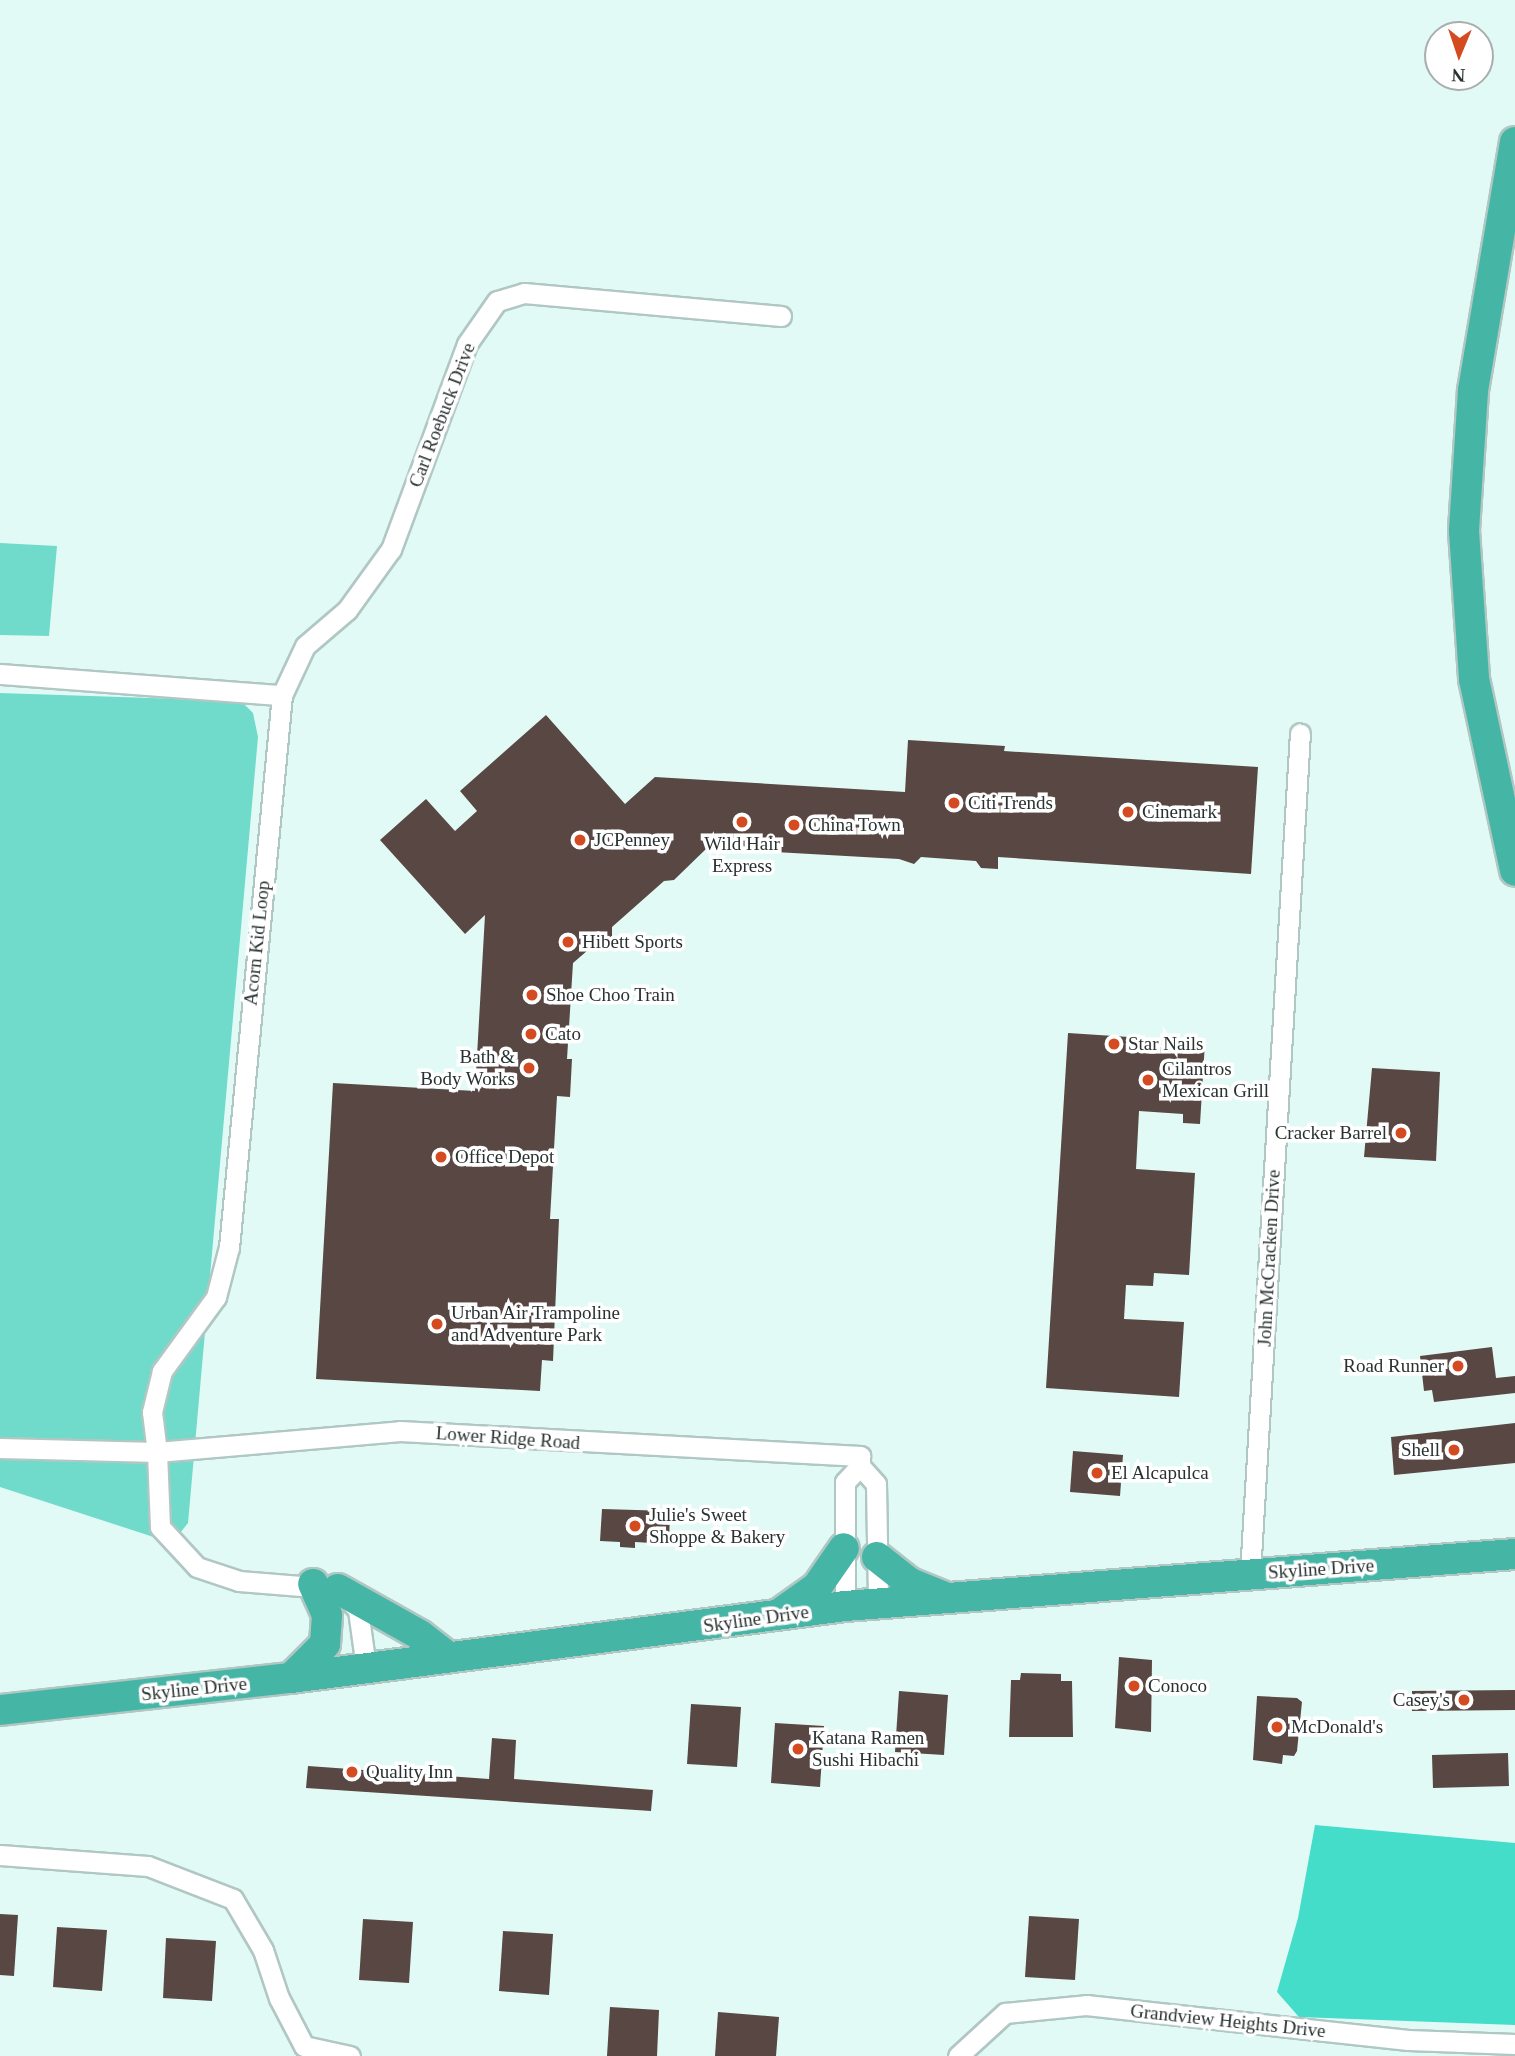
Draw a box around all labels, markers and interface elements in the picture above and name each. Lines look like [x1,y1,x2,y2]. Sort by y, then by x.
north arrow [1424,21,1494,91]
text: N [1451,65,1466,86]
street label: Carl Roebuck Drive [404,339,480,491]
place label: Citi Trends [968,792,1053,814]
marker: Citi Trends [946,795,962,811]
place label: Cinemark [1142,801,1217,823]
marker: Cinemark [1120,804,1136,820]
marker: Wild Hair Express [734,814,750,830]
place label: China Town [808,814,901,836]
marker: China Town [786,817,802,833]
place label: JCPenney [594,829,670,851]
marker: JCPenney [572,832,588,848]
place label: Wild Hair Express [704,833,780,877]
street label: Acorn Kid Loop [239,879,275,1007]
place label: Hibett Sports [582,931,683,953]
marker: Hibett Sports [560,934,576,950]
place label: Shoe Choo Train [546,984,675,1006]
marker: Shoe Choo Train [524,987,540,1003]
place label: Cato [545,1023,581,1045]
marker: Cato [523,1026,539,1042]
place label: Star Nails [1128,1033,1203,1055]
marker: Star Nails [1106,1036,1122,1052]
place label: Bath & Body Works [420,1046,515,1090]
place label: Cilantros Mexican Grill [1162,1058,1269,1102]
marker: Bath & Body Works [521,1060,537,1076]
marker: Cilantros Mexican Grill [1140,1072,1156,1088]
place label: Cracker Barrel [1275,1122,1387,1144]
marker: Cracker Barrel [1393,1125,1409,1141]
place label: Office Depot [455,1146,554,1168]
marker: Office Depot [433,1149,449,1165]
street label: John McCracken Drive [1253,1169,1285,1347]
place label: Urban Air Trampoline and Adventure Park [451,1302,621,1346]
marker: Urban Air Trampoline and Adventure Park [429,1316,445,1332]
place label: Road Runner [1343,1355,1444,1377]
marker: Road Runner [1450,1358,1466,1374]
street label: Lower Ridge Road [435,1422,581,1454]
place label: Shell [1401,1439,1440,1461]
marker: Shell [1446,1442,1462,1458]
place label: El Alcapulca [1111,1462,1210,1484]
marker: El Alcapulca [1089,1465,1105,1481]
place label: Julie's Sweet Shoppe & Bakery [649,1504,785,1548]
marker: Julie's Sweet Shoppe & Bakery [627,1518,643,1534]
street label: Skyline Drive [1267,1554,1375,1584]
street label: Skyline Drive [702,1600,810,1638]
street label: Skyline Drive [140,1672,248,1706]
place label: Conoco [1148,1675,1207,1697]
marker: Conoco [1126,1678,1142,1694]
place label: Casey's [1393,1689,1450,1711]
marker: Casey's [1456,1692,1472,1708]
place label: McDonald's [1291,1716,1383,1738]
marker: McDonald's [1269,1719,1285,1735]
place label: Katana Ramen Sushi Hibachi [812,1727,924,1771]
marker: Katana Ramen Sushi Hibachi [790,1741,806,1757]
place label: Quality Inn [366,1761,453,1783]
marker: Quality Inn [344,1764,360,1780]
street label: Grandview Heights Drive [1129,1999,1327,2043]

